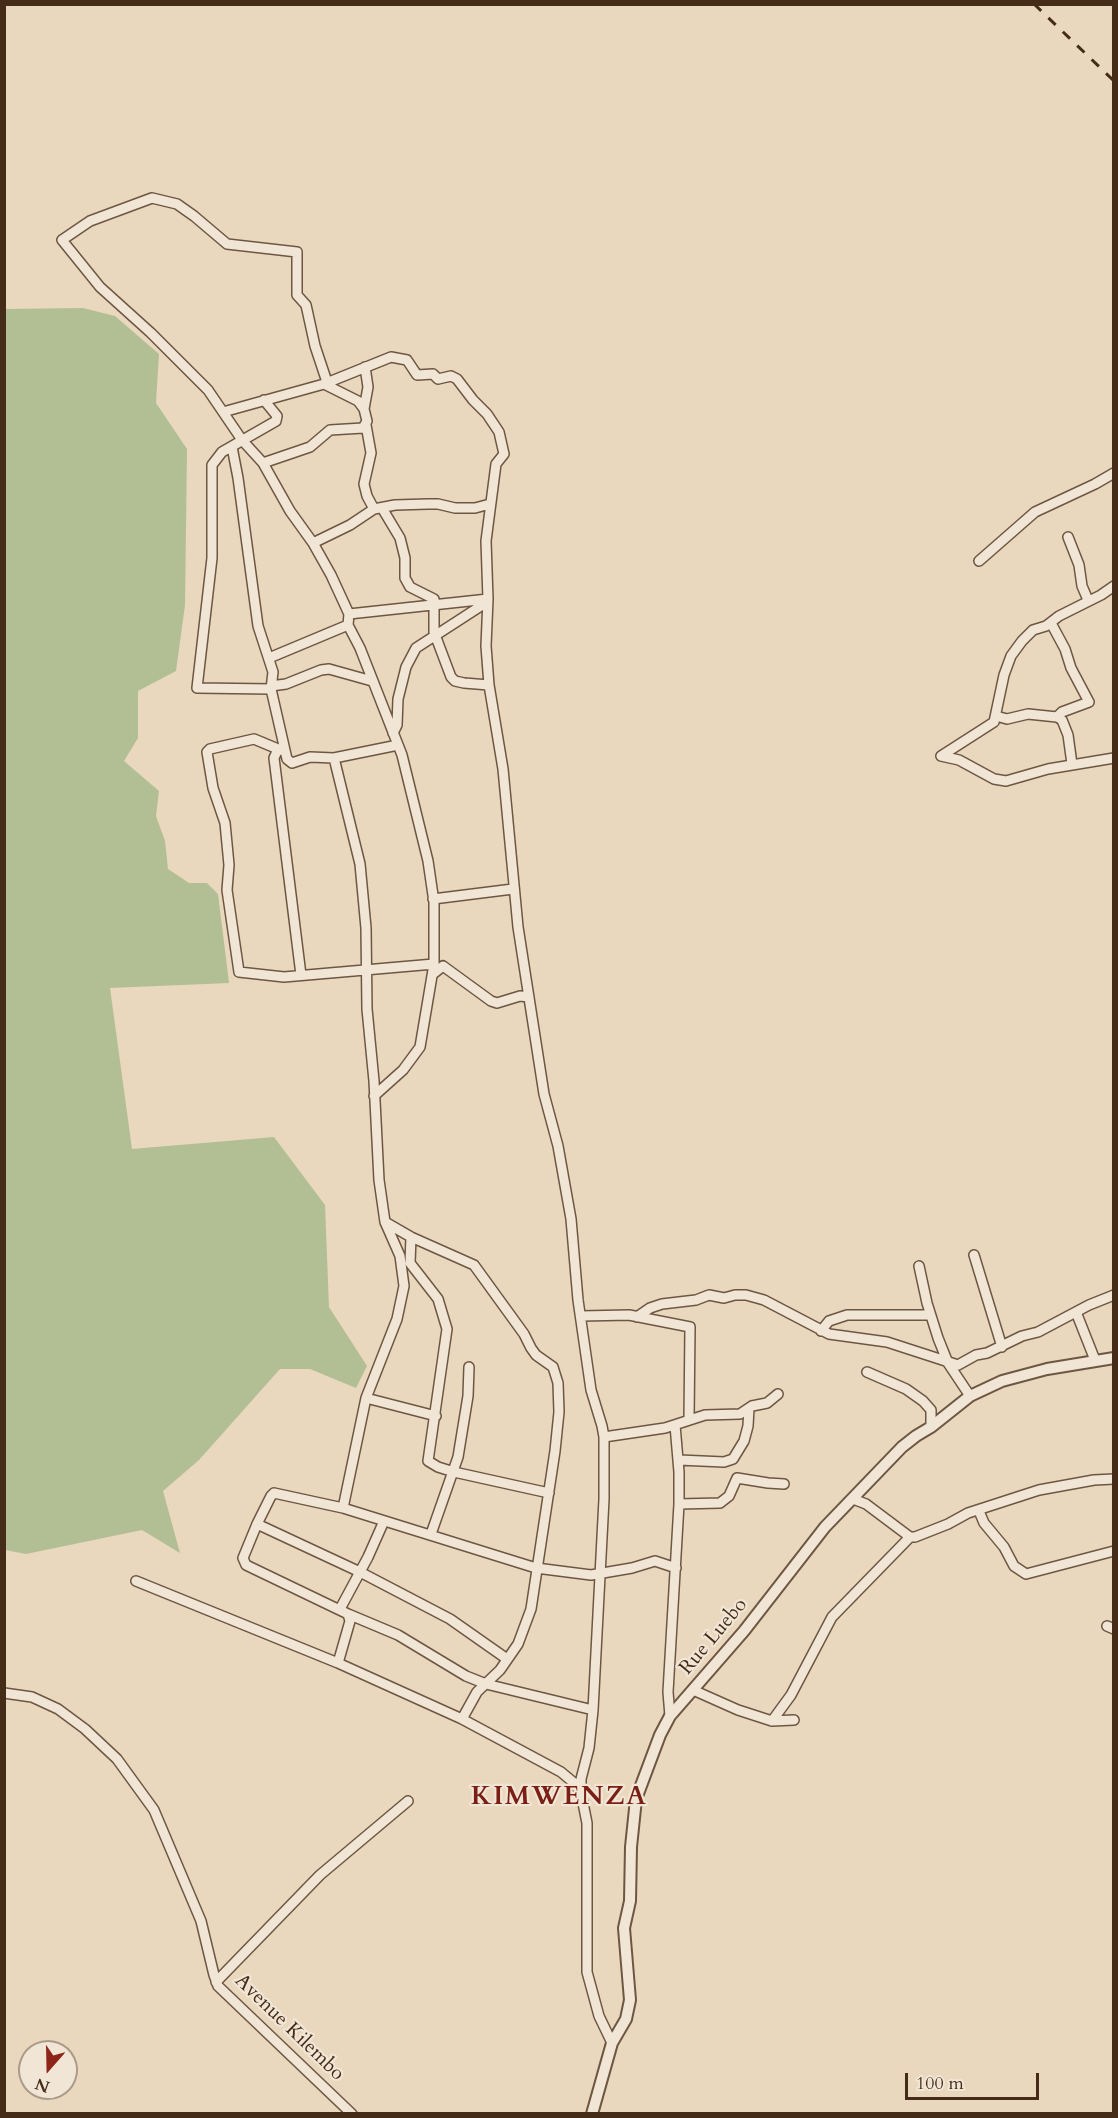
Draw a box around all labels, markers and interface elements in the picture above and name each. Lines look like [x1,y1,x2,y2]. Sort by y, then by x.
street label: Rue Luebo [675,1594,753,1680]
district label: KIMWENZA [471,1782,647,1814]
street label: Avenue Kilembo [229,1970,349,2086]
north arrow [18,2040,78,2100]
scale bar [908,2061,1042,2099]
text: 100 m [916,2071,964,2096]
text: N [32,2072,53,2098]

